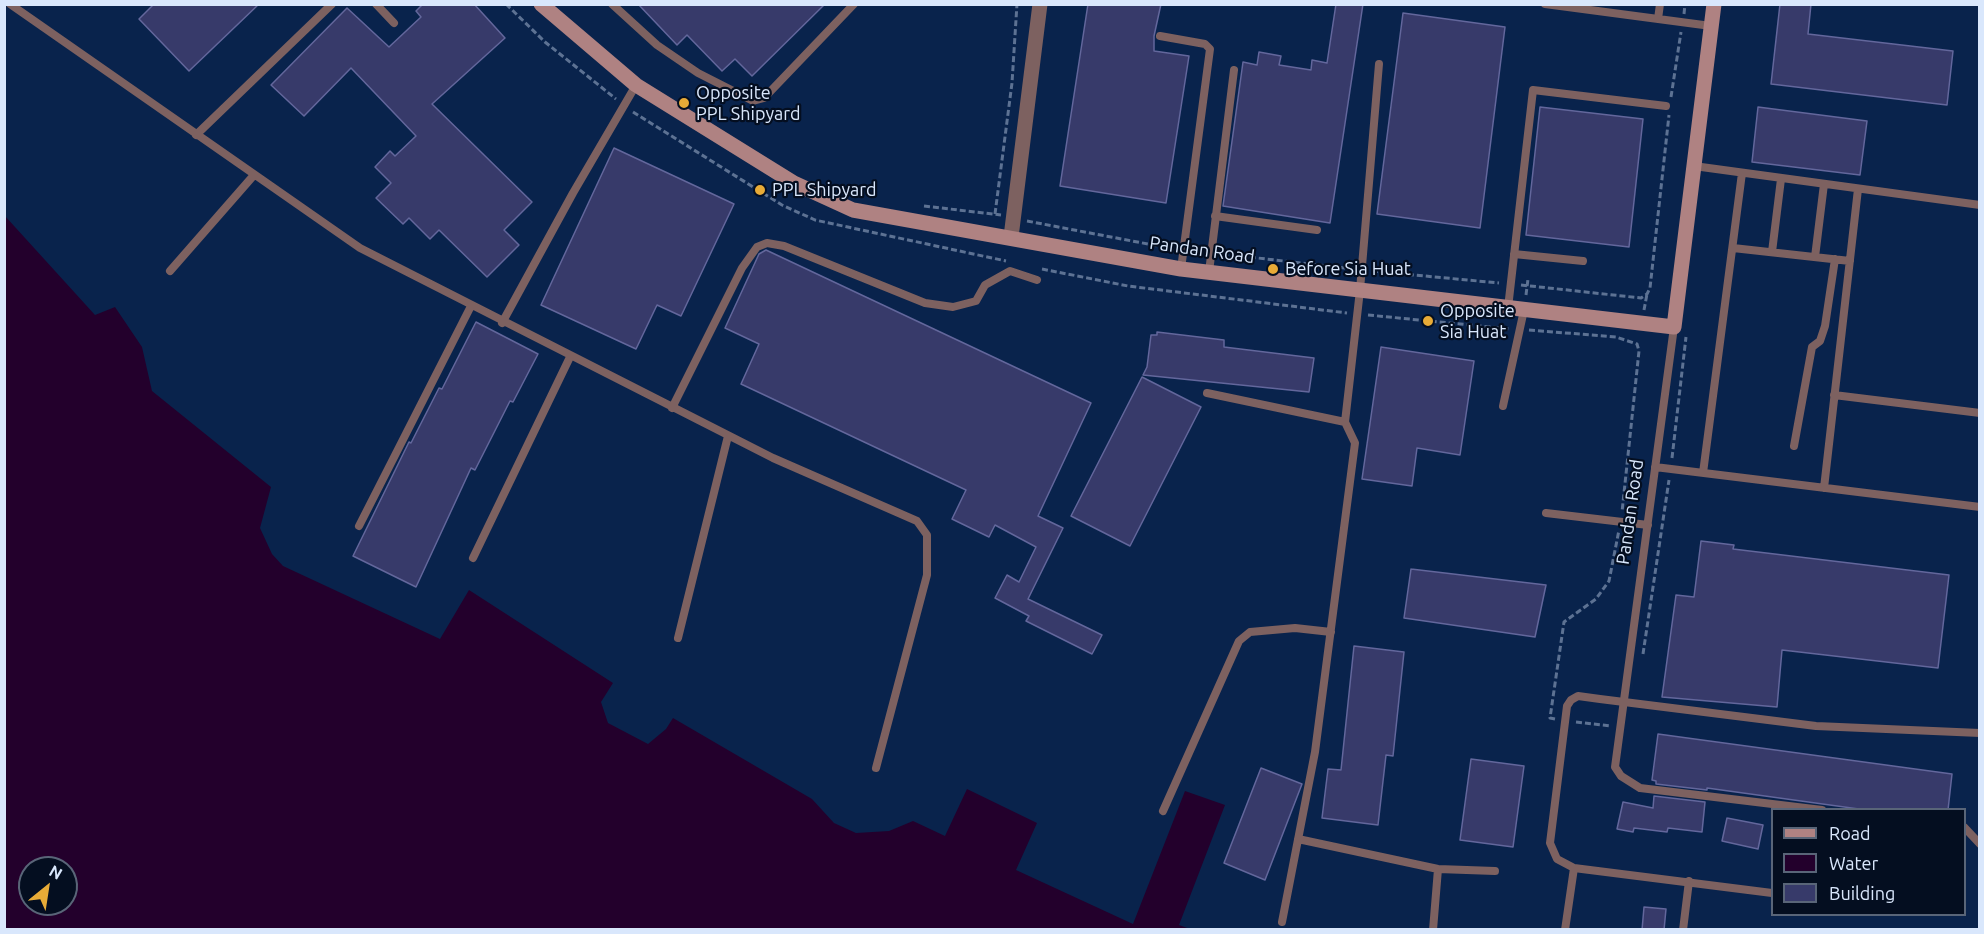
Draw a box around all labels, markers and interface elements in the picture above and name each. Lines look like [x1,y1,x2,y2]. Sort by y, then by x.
place label: Opposite PPL Shipyard [696,82,801,124]
marker: Opposite PPL Shipyard [677,96,691,110]
place label: PPL Shipyard [772,179,877,201]
marker: PPL Shipyard [753,183,767,197]
street label: Pandan Road [1148,232,1256,268]
place label: Before Sia Huat [1285,258,1411,280]
marker: Before Sia Huat [1266,262,1280,276]
place label: Opposite Sia Huat [1440,300,1515,342]
marker: Opposite Sia Huat [1421,314,1435,328]
street label: Pandan Road [1612,458,1648,566]
legend [1771,808,1966,916]
text: Road [1829,823,1871,843]
text: Water [1829,853,1878,873]
north arrow [18,856,78,916]
text: N [46,861,66,883]
text: Building [1829,883,1895,903]

